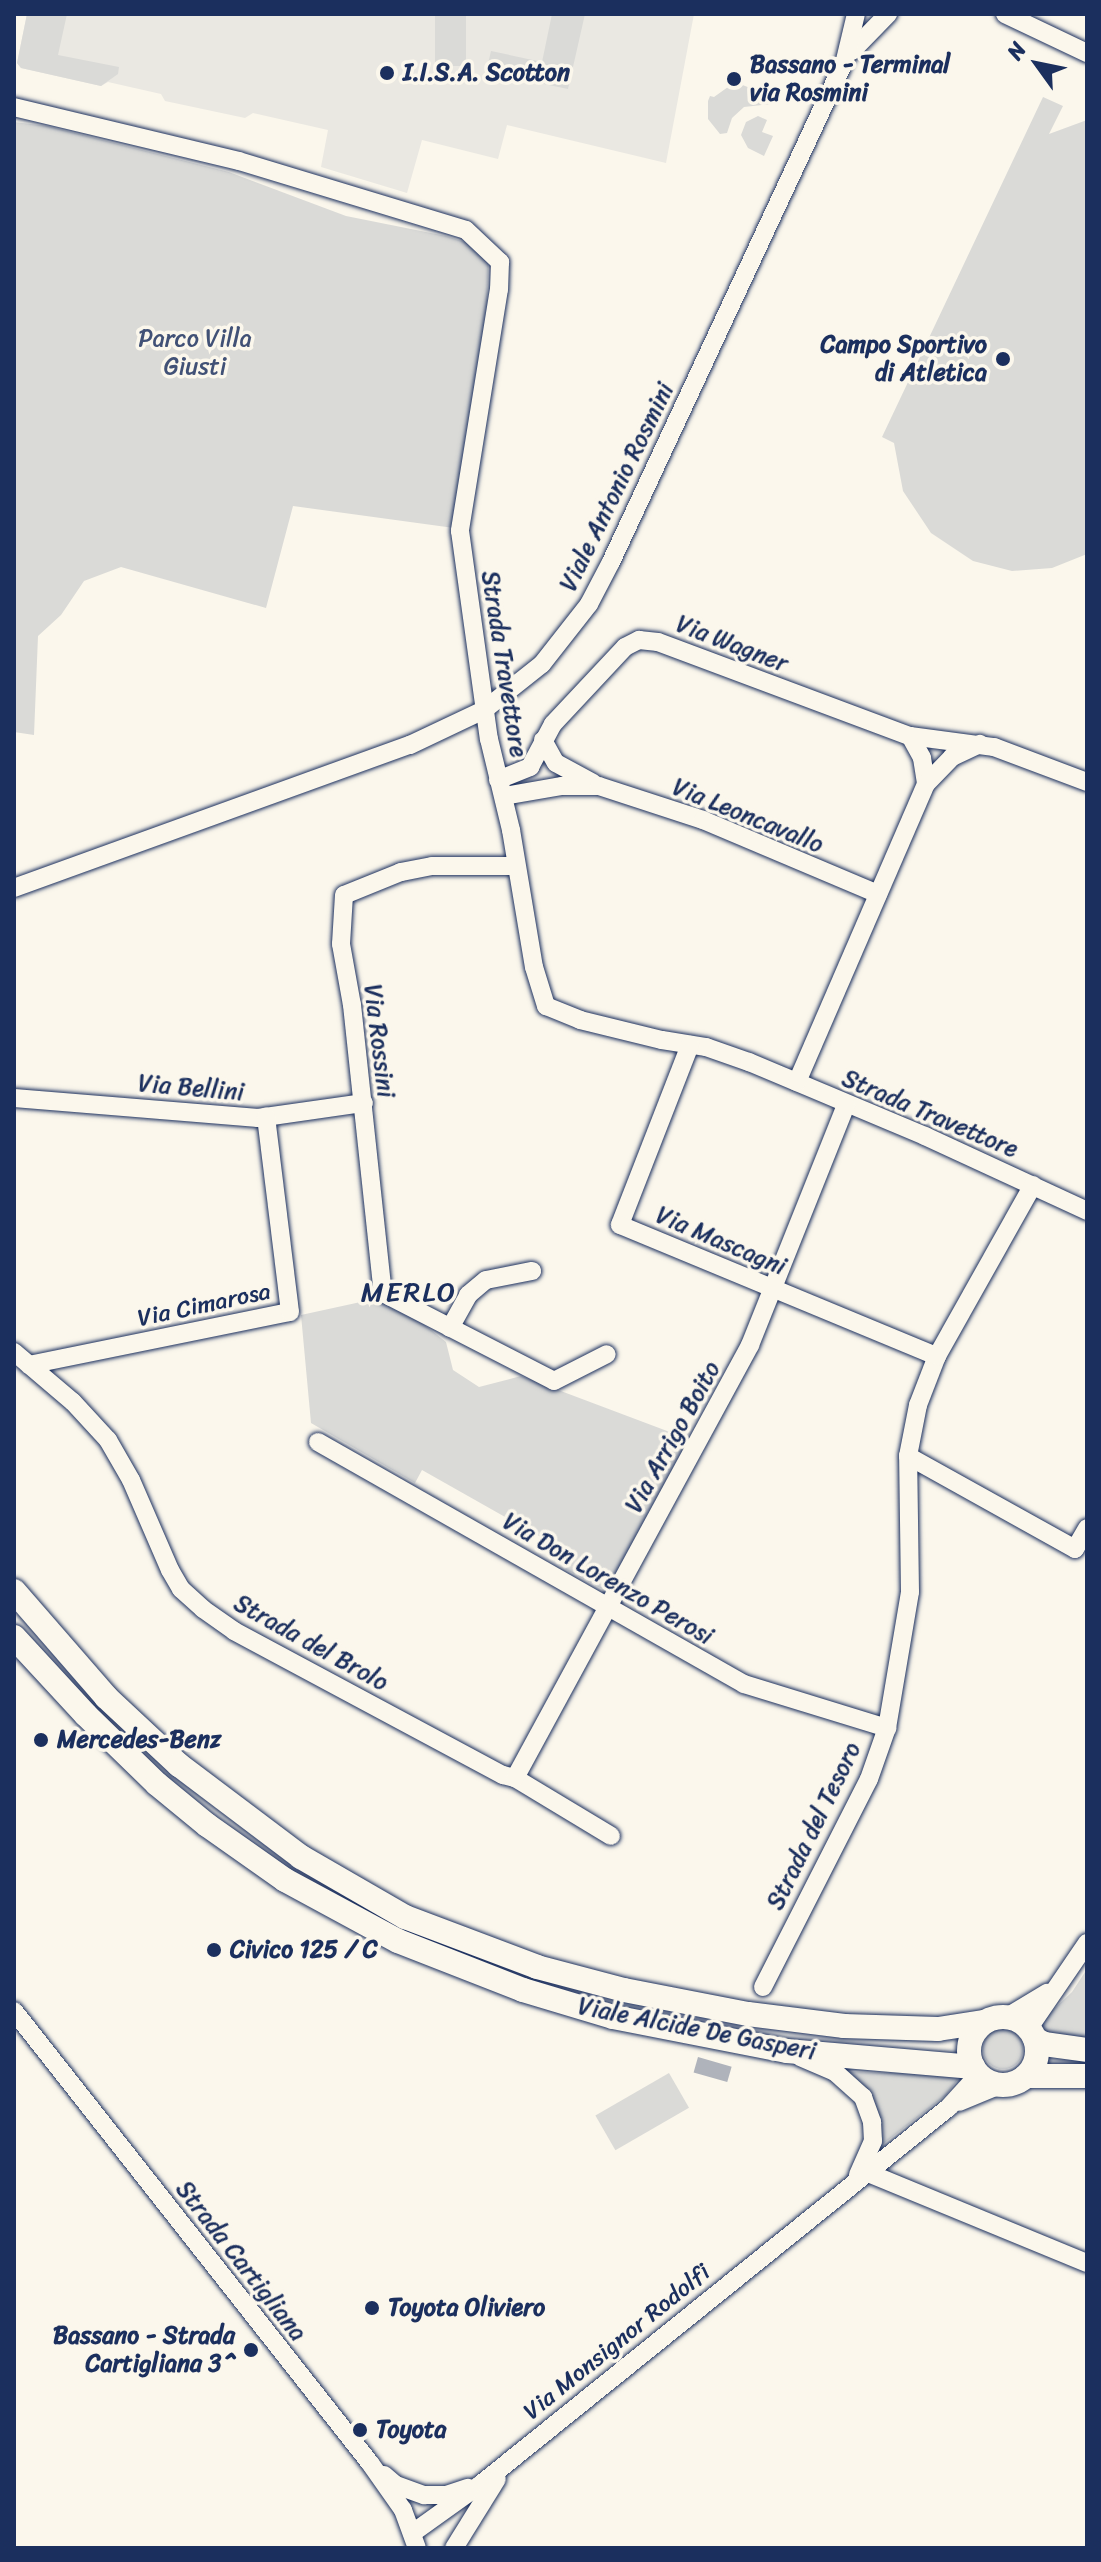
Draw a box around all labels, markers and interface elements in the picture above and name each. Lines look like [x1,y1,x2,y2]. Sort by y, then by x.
north arrow [997,24,1077,104]
text: N [996,34,1037,68]
place label: Bassano - Terminal via Rosmini [750,51,950,107]
place label: I.I.S.A. Scotton [403,59,570,87]
marker: I.I.S.A. Scotton [378,64,396,82]
marker: Bassano - Terminal via Rosmini [725,70,743,88]
park label: Parco Villa Giusti [138,325,252,381]
place label: Campo Sportivo di Atletica [821,331,987,387]
marker: Campo Sportivo di Atletica [994,350,1012,368]
street label: Viale Antonio Rosmini [554,378,680,596]
street label: Strada Travettore [475,568,533,760]
street label: Via Wagner [672,610,792,678]
street label: Via Leoncavallo [668,773,828,859]
street label: Via Rossini [358,983,400,1099]
street label: Strada Travettore [837,1064,1023,1164]
street label: Via Bellini [137,1069,245,1107]
street label: Via Mascagni [652,1201,790,1281]
district label: MERLO [361,1275,457,1309]
street label: Via Cimarosa [135,1277,273,1333]
street label: Via Arrigo Boito [620,1357,726,1517]
street label: Via Don Lorenzo Perosi [497,1507,719,1651]
street label: Strada del Brolo [229,1589,393,1697]
place label: Mercedes-Benz [57,1726,221,1754]
marker: Mercedes-Benz [32,1731,50,1749]
street label: Strada del Tesoro [761,1737,867,1915]
place label: Civico 125 / C [230,1936,378,1964]
marker: Civico 125 / C [205,1941,223,1959]
street label: Viale Alcide De Gasperi [575,1992,819,2066]
street label: Strada Cartigliana [170,2175,312,2347]
street label: Via Monsignor Rodolfi [518,2258,716,2426]
place label: Toyota Oliviero [388,2294,545,2322]
marker: Toyota Oliviero [363,2299,381,2317]
place label: Bassano - Strada Cartigliana 3^ [53,2322,235,2378]
marker: Bassano - Strada Cartigliana 3^ [242,2341,260,2359]
place label: Toyota [376,2416,447,2444]
marker: Toyota [351,2421,369,2439]

